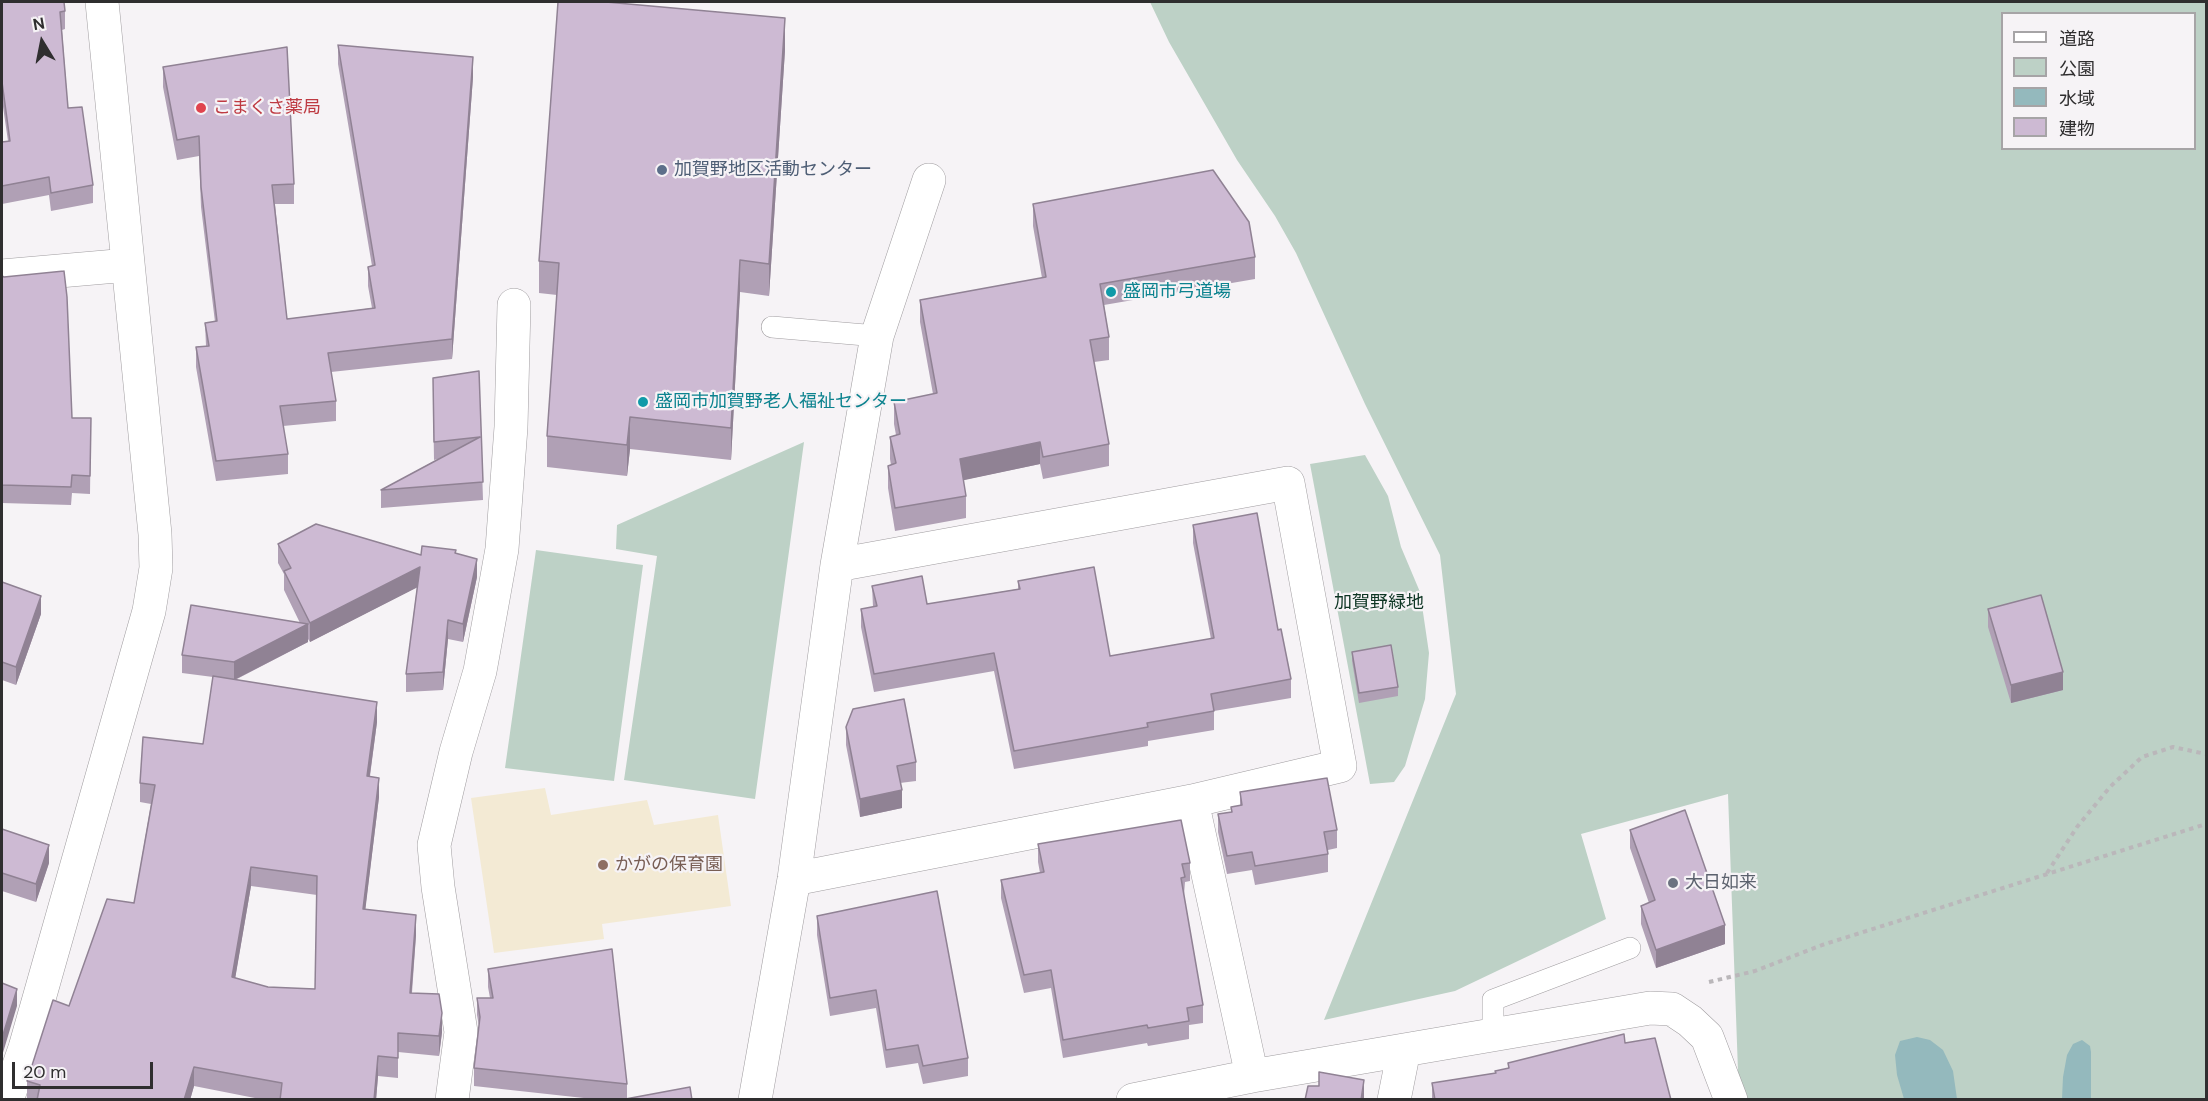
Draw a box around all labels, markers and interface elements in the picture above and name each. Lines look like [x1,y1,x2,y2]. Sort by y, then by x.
north arrow [12,12,72,72]
text: N [31,12,46,35]
legend [2001,12,2196,150]
text: 道路 [2059,27,2095,51]
text: 公園 [2059,57,2095,81]
text: 水域 [2059,87,2095,111]
place label: こまくさ薬局 [213,97,321,119]
marker: こまくさ薬局 [194,101,208,115]
text: 建物 [2059,117,2095,141]
place label: 加賀野地区活動センター [674,159,872,181]
marker: 加賀野地区活動センター [655,163,669,177]
place label: 盛岡市弓道場 [1123,281,1231,303]
marker: 盛岡市弓道場 [1104,285,1118,299]
place label: 盛岡市加賀野老人福祉センター [655,391,907,413]
marker: 盛岡市加賀野老人福祉センター [636,395,650,409]
park label: 加賀野緑地 [1334,592,1424,614]
place label: かがの保育園 [615,854,723,876]
marker: かがの保育園 [596,858,610,872]
place label: 大日如来 [1685,872,1757,894]
marker: 大日如来 [1666,876,1680,890]
scale bar [15,1050,156,1088]
text: 20 m [23,1060,66,1084]

